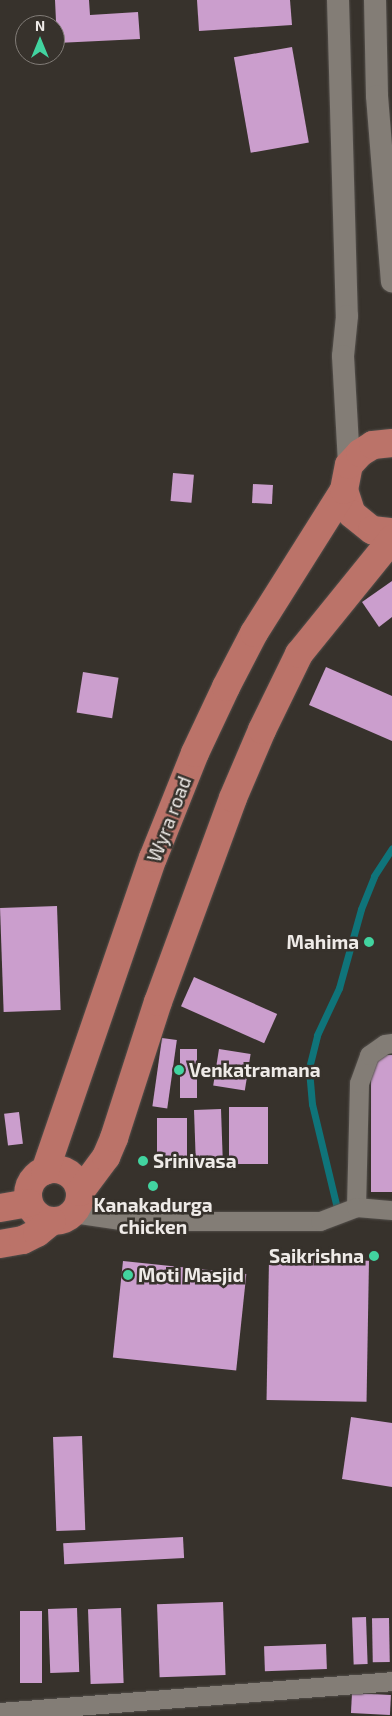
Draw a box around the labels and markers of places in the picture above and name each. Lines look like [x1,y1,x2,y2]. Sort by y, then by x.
place label: Mahima [287,931,359,953]
marker: Mahima [363,936,375,948]
place label: Venkatramana [189,1059,321,1081]
marker: Venkatramana [173,1064,185,1076]
place label: Srinivasa [153,1150,237,1172]
marker: Srinivasa [137,1155,149,1167]
marker: Kanakadurga chicken [147,1180,159,1192]
place label: Kanakadurga chicken [93,1194,213,1238]
place label: Saikrishna [269,1245,364,1267]
marker: Saikrishna [368,1250,380,1262]
place label: Moti Masjid [138,1264,244,1286]
marker: Moti Masjid [122,1269,134,1281]

